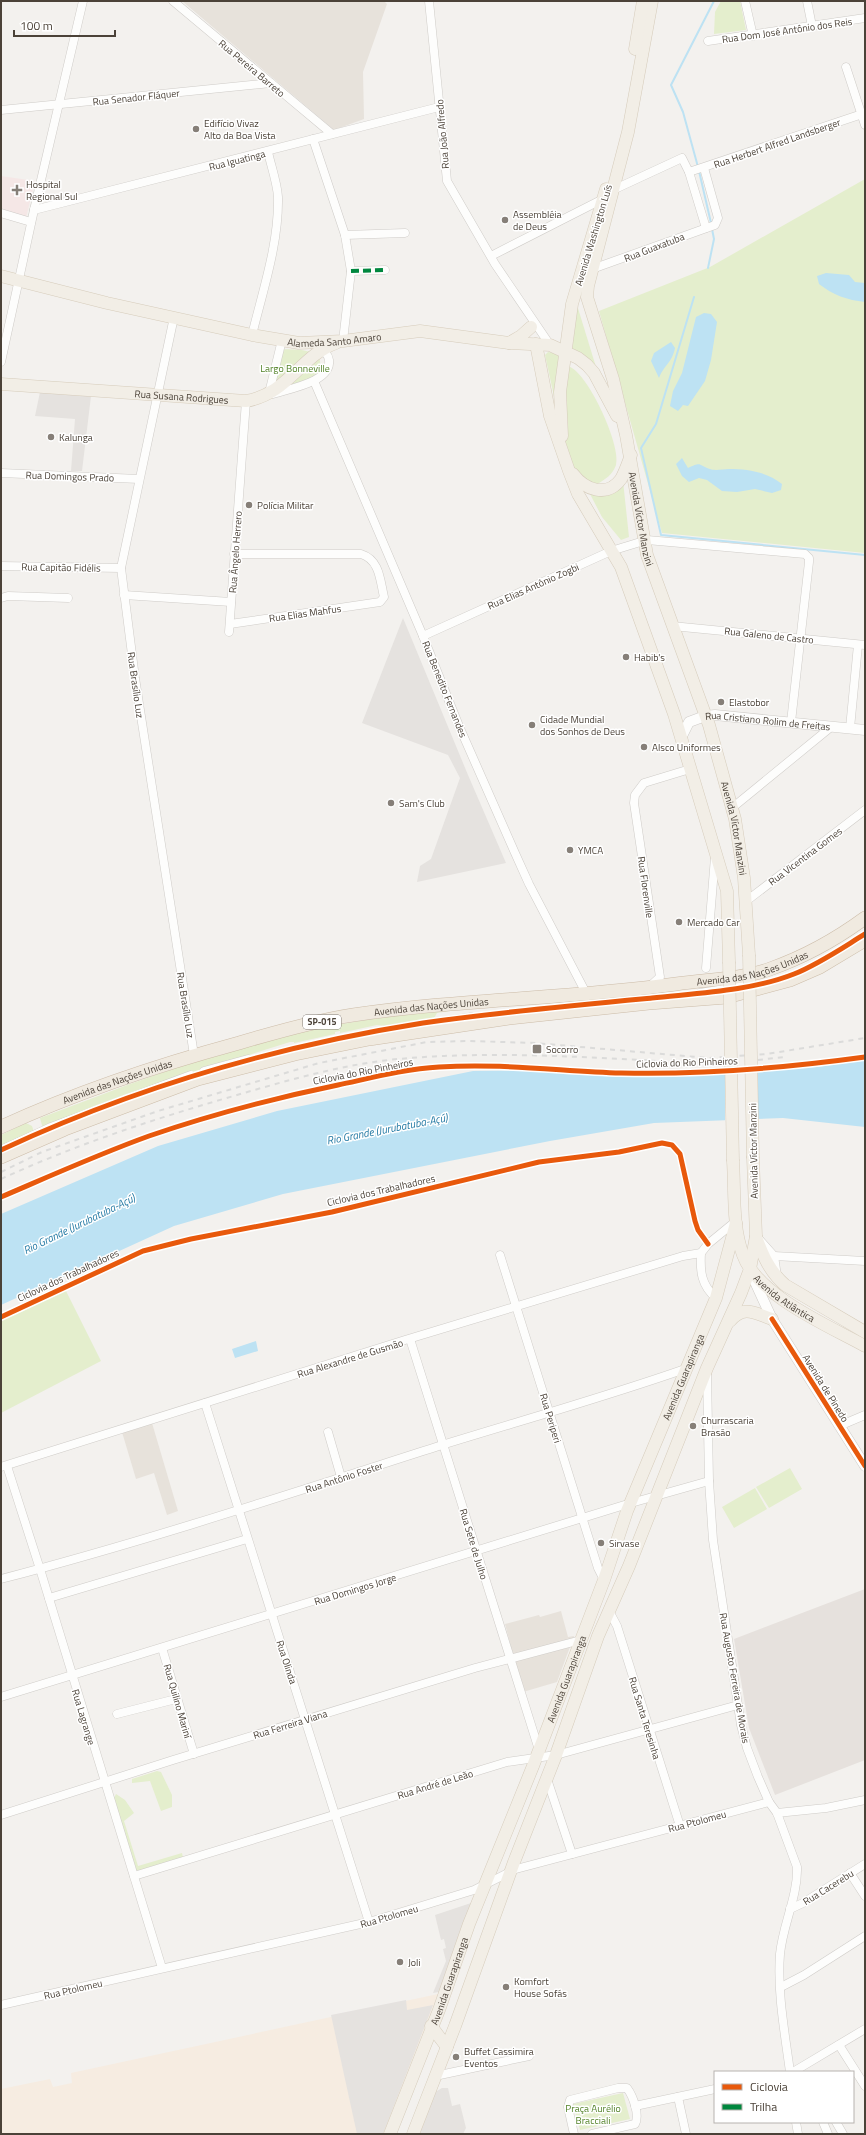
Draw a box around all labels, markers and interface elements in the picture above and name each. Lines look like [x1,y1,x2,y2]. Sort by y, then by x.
scale bar [14,12,115,38]
street label: Rua Dom José Antônio dos Reis [721,14,854,47]
text: 100 m [20,16,53,35]
street label: Rua Pereira Barreto [215,36,288,101]
street label: Rua Senador Fláquer [92,85,181,110]
street label: Rua João Alfredo [432,99,453,169]
street label: Rua Herbert Alfred Landsberger [712,115,843,172]
place label: Edifício Vivaz Alto da Boa Vista [204,116,276,143]
marker: Edifício Vivaz Alto da Boa Vista [191,124,201,134]
street label: Rua Iguatinga [207,146,267,175]
place label: Hospital Regional Sul [26,177,78,204]
street label: Avenida Washington Luís [571,182,616,288]
marker: Hospital Regional Sul [11,184,23,196]
place label: Assembléia de Deus [513,207,562,234]
marker: Assembléia de Deus [500,215,510,225]
street label: Rua Guaxatuba [622,229,687,266]
street label: Alameda Santo Amaro [286,329,382,351]
park label: Largo Bonneville [260,361,330,376]
street label: Rua Susana Rodrigues [134,386,229,408]
place label: Kalunga [59,430,93,445]
marker: Kalunga [46,432,56,442]
street label: Rua Domingos Prado [25,467,114,486]
street label: Avenida Víctor Manzini [625,471,657,568]
place label: Polícia Militar [257,498,314,513]
marker: Polícia Militar [244,500,254,510]
street label: Rua Ângelo Herrero [225,510,246,594]
street label: Rua Capitão Fidélis [21,559,101,576]
street label: Rua Elias Antônio Zogbi [485,560,581,613]
street label: Rua Elias Mahfus [268,601,342,626]
street label: Rua Galeno de Castro [723,623,814,648]
street label: Rua Benedito Fernandes [418,639,471,740]
place label: Habib's [634,650,665,665]
street label: Rua Brasílio Luz [123,651,148,720]
marker: Habib's [621,652,631,662]
place label: Elastobor [729,695,770,710]
marker: Elastobor [716,697,726,707]
street label: Rua Cristiano Rolim de Freitas [704,708,831,735]
place label: Cidade Mundial dos Sonhos de Deus [540,712,625,739]
marker: Cidade Mundial dos Sonhos de Deus [527,720,537,730]
place label: Alsco Uniformes [652,740,721,755]
marker: Alsco Uniformes [639,742,649,752]
street label: Avenida Víctor Manzini [717,780,750,876]
place label: Sam's Club [399,796,445,811]
marker: Sam's Club [386,798,396,808]
street label: Rua Vicentina Gomes [765,823,846,889]
place label: YMCA [578,843,603,858]
marker: YMCA [565,845,575,855]
street label: Rua Florenville [634,855,657,919]
place label: Mercado Car [687,915,740,930]
marker: Mercado Car [674,917,684,927]
street label: Avenida das Nações Unidas [696,947,811,989]
street label: Rua Brasílio Luz [173,971,198,1040]
street label: Avenida das Nações Unidas [373,994,490,1020]
road number: SP-015 [303,1015,341,1029]
place label: Socorro [546,1042,578,1057]
marker: Socorro [531,1043,543,1055]
street label: Ciclovia do Rio Pinheiros [636,1053,738,1072]
street label: Ciclovia do Rio Pinheiros [312,1054,415,1089]
street label: Avenida das Nações Unidas [60,1056,174,1108]
street label: Avenida Víctor Manzini [745,1103,762,1199]
water label: Rio Grande (Jurubatuba-Açú) [325,1109,450,1149]
street label: Ciclovia dos Trabalhadores [326,1171,437,1210]
water label: Rio Grande (Jurubatuba-Açú) [20,1189,139,1258]
street label: Ciclovia dos Trabalhadores [15,1245,122,1306]
street label: Avenida Atlântica [750,1271,818,1326]
street label: Avenida Guarapiranga [659,1332,708,1423]
street label: Rua Alexandre de Gusmão [295,1335,405,1382]
street label: Avenida de Pinedo [799,1352,852,1425]
street label: Rua Periperi [536,1391,565,1445]
place label: Churrascaria Brasão [701,1413,754,1440]
marker: Churrascaria Brasão [688,1421,698,1431]
street label: Rua Antônio Foster [303,1458,385,1497]
street label: Rua Sete de Julho [456,1507,491,1582]
place label: Sirvase [609,1536,640,1551]
marker: Sirvase [596,1538,606,1548]
street label: Rua Domingos Jorge [312,1570,398,1609]
street label: Rua Augusto Ferreira de Morais [716,1612,753,1745]
street label: Avenida Guarapiranga [543,1633,590,1725]
street label: Rua Olinda [272,1638,301,1686]
street label: Rua Quilino Mariní [160,1662,196,1741]
street label: Rua Santa Teresinha [625,1675,664,1761]
street label: Rua Lagrange [68,1687,99,1747]
street label: Rua Ferreira Viana [251,1706,329,1743]
street label: Rua André de Leão [395,1766,475,1803]
street label: Rua Ptolomeu [666,1807,728,1836]
street label: Rua Cacerebu [800,1866,857,1909]
street label: Rua Ptolomeu [358,1901,420,1932]
street label: Avenida Guarapiranga [427,1935,472,2027]
place label: Joli [408,1955,421,1970]
marker: Joli [395,1957,405,1967]
place label: Komfort House Sofás [514,1974,567,2001]
street label: Rua Ptolomeu [42,1975,104,2004]
marker: Komfort House Sofás [501,1982,511,1992]
place label: Buffet Cassimira Eventos [464,2044,534,2071]
marker: Buffet Cassimira Eventos [451,2052,461,2062]
legend [714,2071,854,2123]
text: Ciclovia [750,2077,788,2096]
text: Trilha [750,2097,777,2116]
park label: Praça Aurélio Bracciali [565,2101,621,2128]

